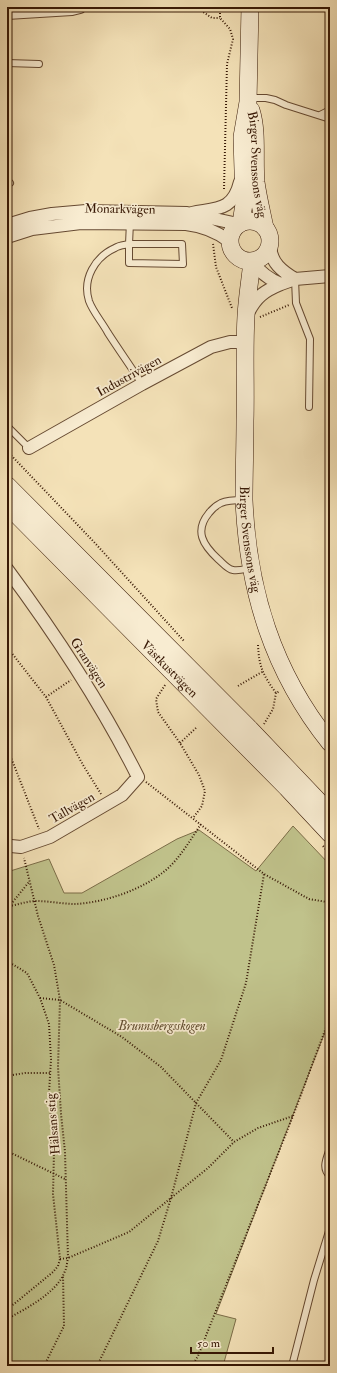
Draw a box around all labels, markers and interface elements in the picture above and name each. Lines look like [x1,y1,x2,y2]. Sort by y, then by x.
street label: Birger Svenssons väg [244,109,271,220]
street label: Monarkvägen [84,200,156,218]
street label: Industrivägen [94,352,164,400]
street label: Birger Svenssons väg [236,486,264,595]
street label: Granvägen [67,635,111,692]
street label: Västkustvägen [138,637,201,701]
street label: Tallvägen [47,789,98,827]
park label: Brunnsbergsskogen [117,1018,206,1034]
street label: Hälsans stig [42,1092,64,1155]
scale bar [191,1329,273,1355]
text: 50 m [197,1336,221,1351]

